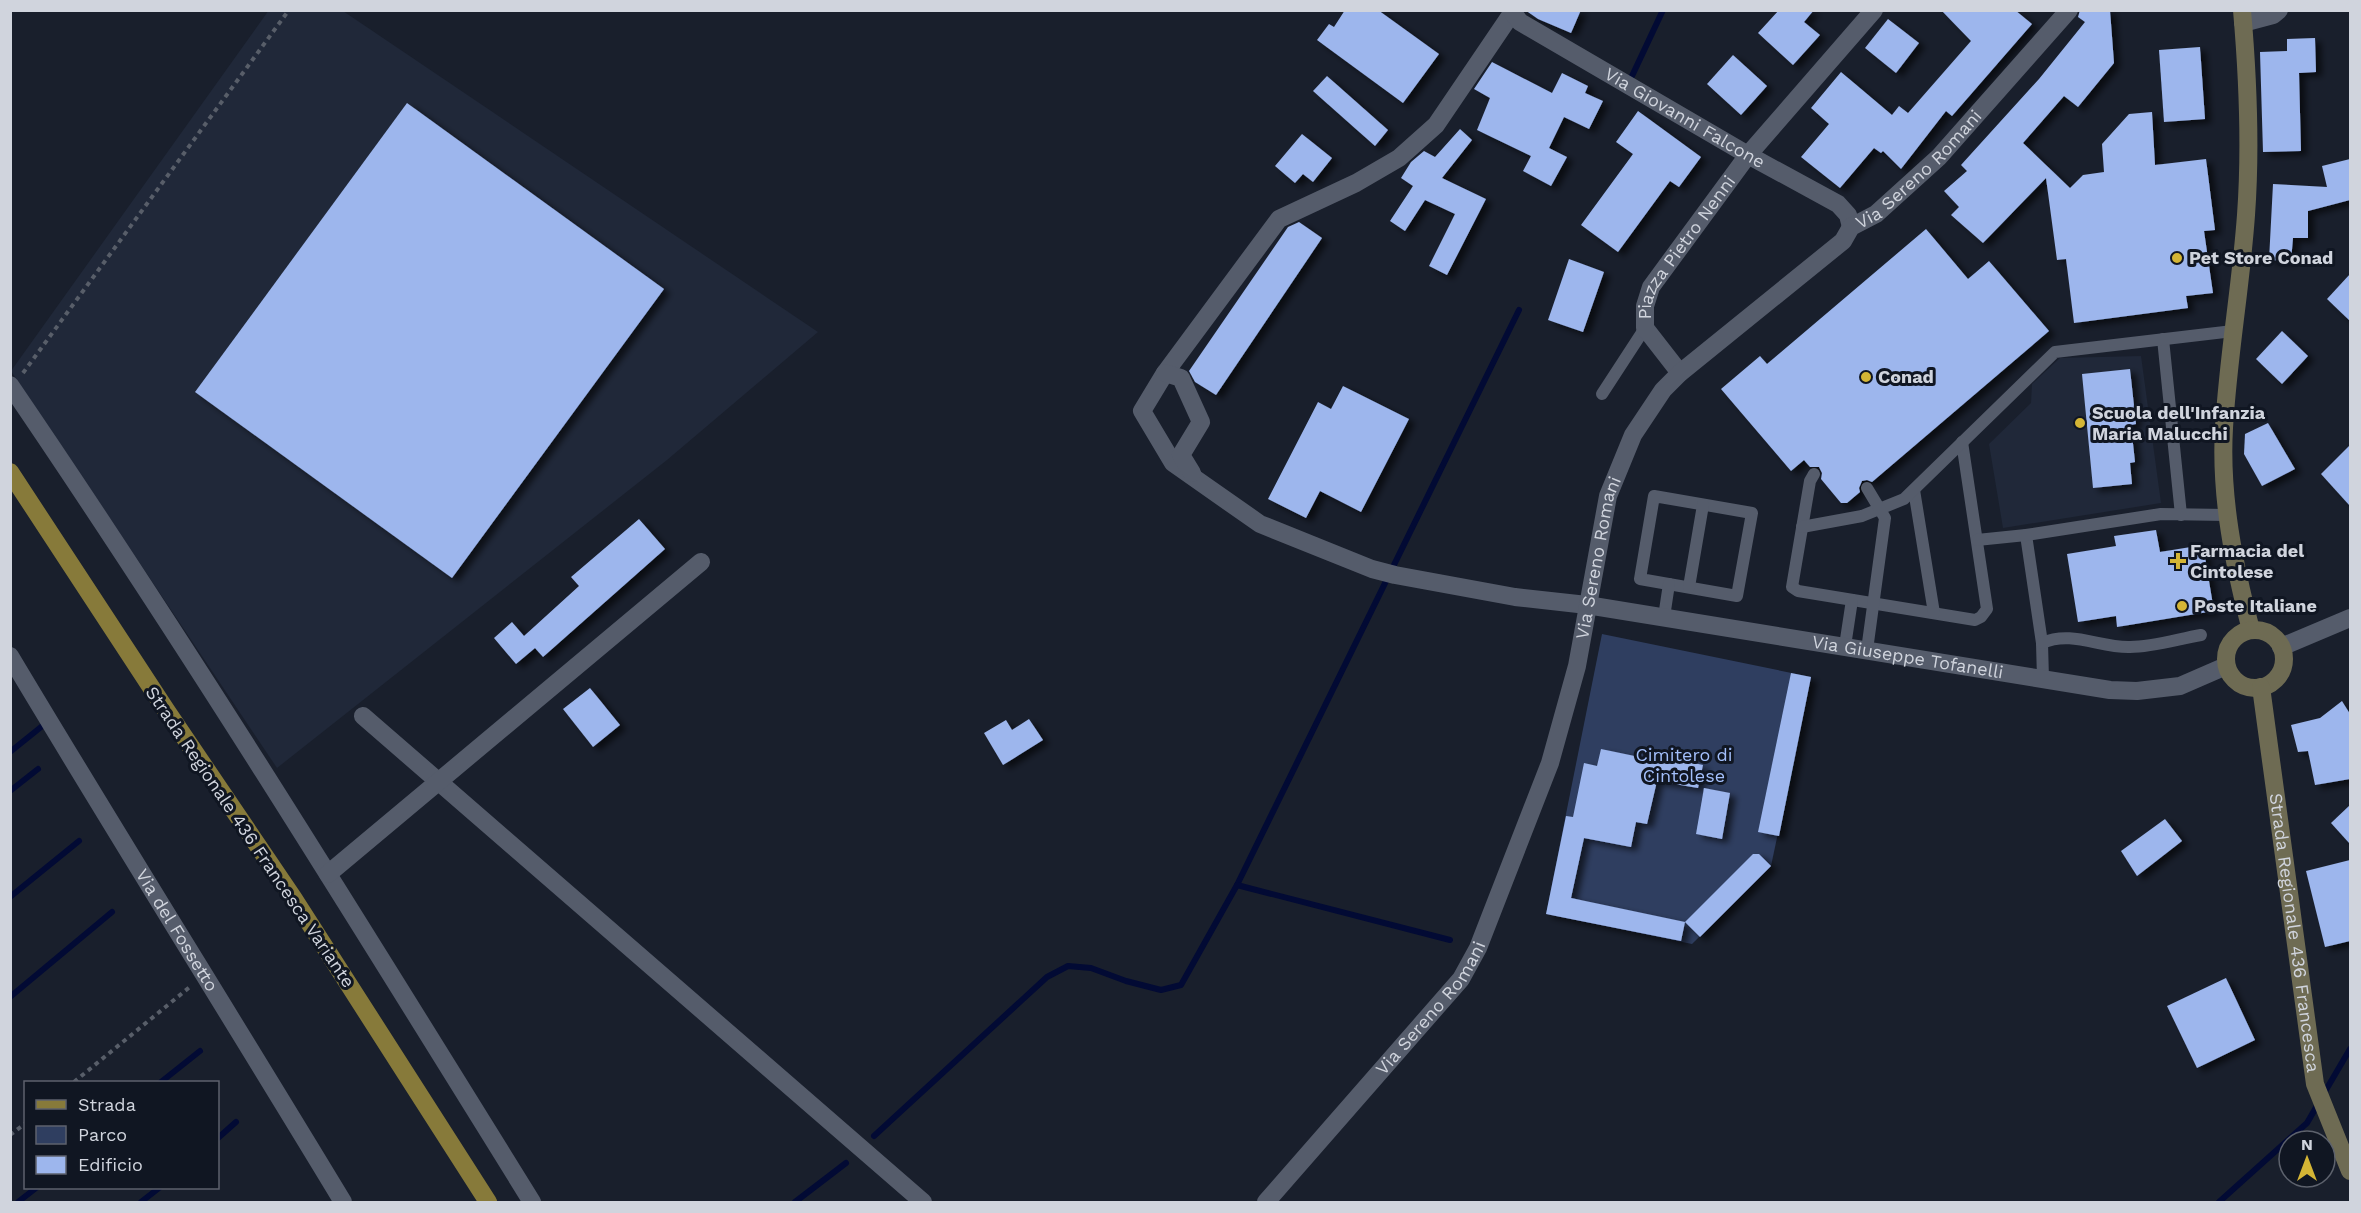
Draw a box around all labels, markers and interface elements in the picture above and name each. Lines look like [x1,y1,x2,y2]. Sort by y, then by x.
street label: Via Giovanni Falcone [1601,63,1769,172]
street label: Via Sereno Romani [1852,105,1986,233]
street label: Piazza Pietro Nenni [1634,171,1739,320]
place label: Pet Store Conad [2189,247,2333,268]
marker: Pet Store Conad [2170,251,2184,265]
place label: Conad [1878,366,1934,387]
marker: Conad [1859,370,1873,384]
place label: Scuola dell'Infanzia Maria Malucchi [2092,402,2266,444]
marker: Scuola dell'Infanzia Maria Malucchi [2073,416,2087,430]
street label: Via Sereno Romani [1571,473,1625,641]
place label: Farmacia del Cintolese [2190,540,2304,582]
marker: Farmacia del Cintolese [2171,554,2185,568]
place label: Poste Italiane [2194,595,2317,616]
marker: Poste Italiane [2175,599,2189,613]
street label: Via Giuseppe Tofanelli [1811,631,2005,683]
street label: Strada Regionale 436 Francesca Variante [141,682,359,991]
park label: Cimitero di Cintolese [1635,744,1733,786]
street label: Strada Regionale 436 Francesca [2266,792,2324,1074]
street label: Via del Fossetto [132,865,223,995]
street label: Via Sereno Romani [1371,938,1490,1079]
legend [24,1081,219,1189]
text: Strada [78,1094,136,1115]
text: Parco [78,1124,127,1145]
north arrow [2277,1129,2337,1189]
text: N [2301,1135,2313,1154]
text: Edificio [78,1154,143,1175]

